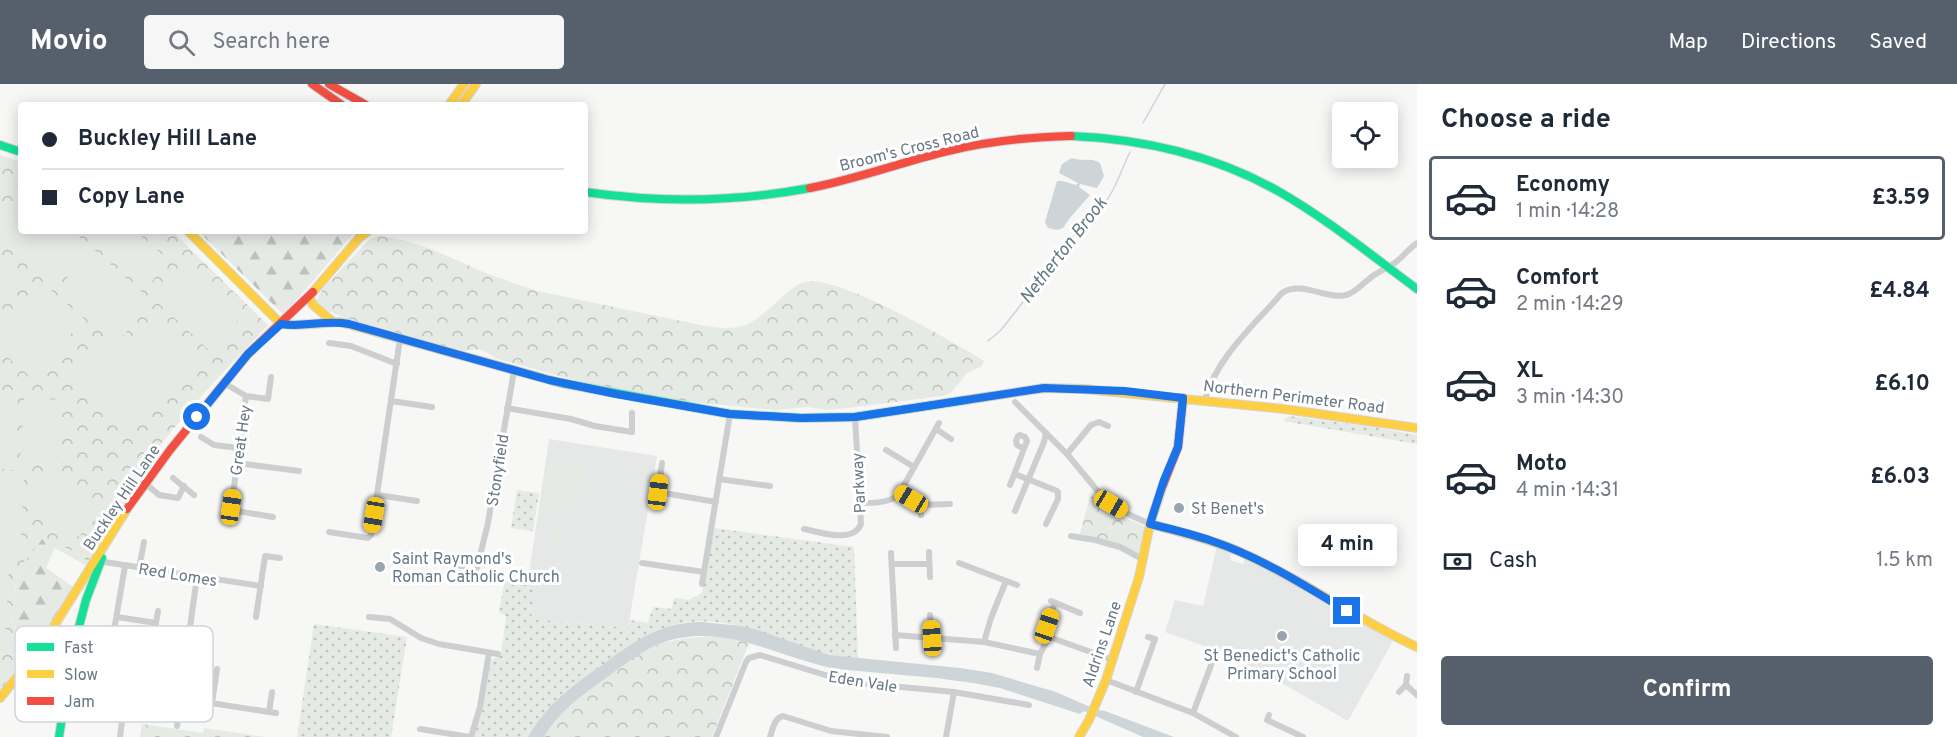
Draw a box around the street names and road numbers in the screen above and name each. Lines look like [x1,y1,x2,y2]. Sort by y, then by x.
street label: Broom's Cross Road [838,123,981,177]
street label: Northern Perimeter Road [1202,377,1385,419]
street label: Great Hey [227,404,257,477]
street label: Stonyfield [483,433,515,508]
street label: Buckley Hill Lane [80,441,165,555]
street label: Parkway [848,452,872,514]
street label: Red Lomes [137,560,218,592]
street label: Aldrins Lane [1079,599,1127,690]
street label: Eden Vale [827,668,899,698]

